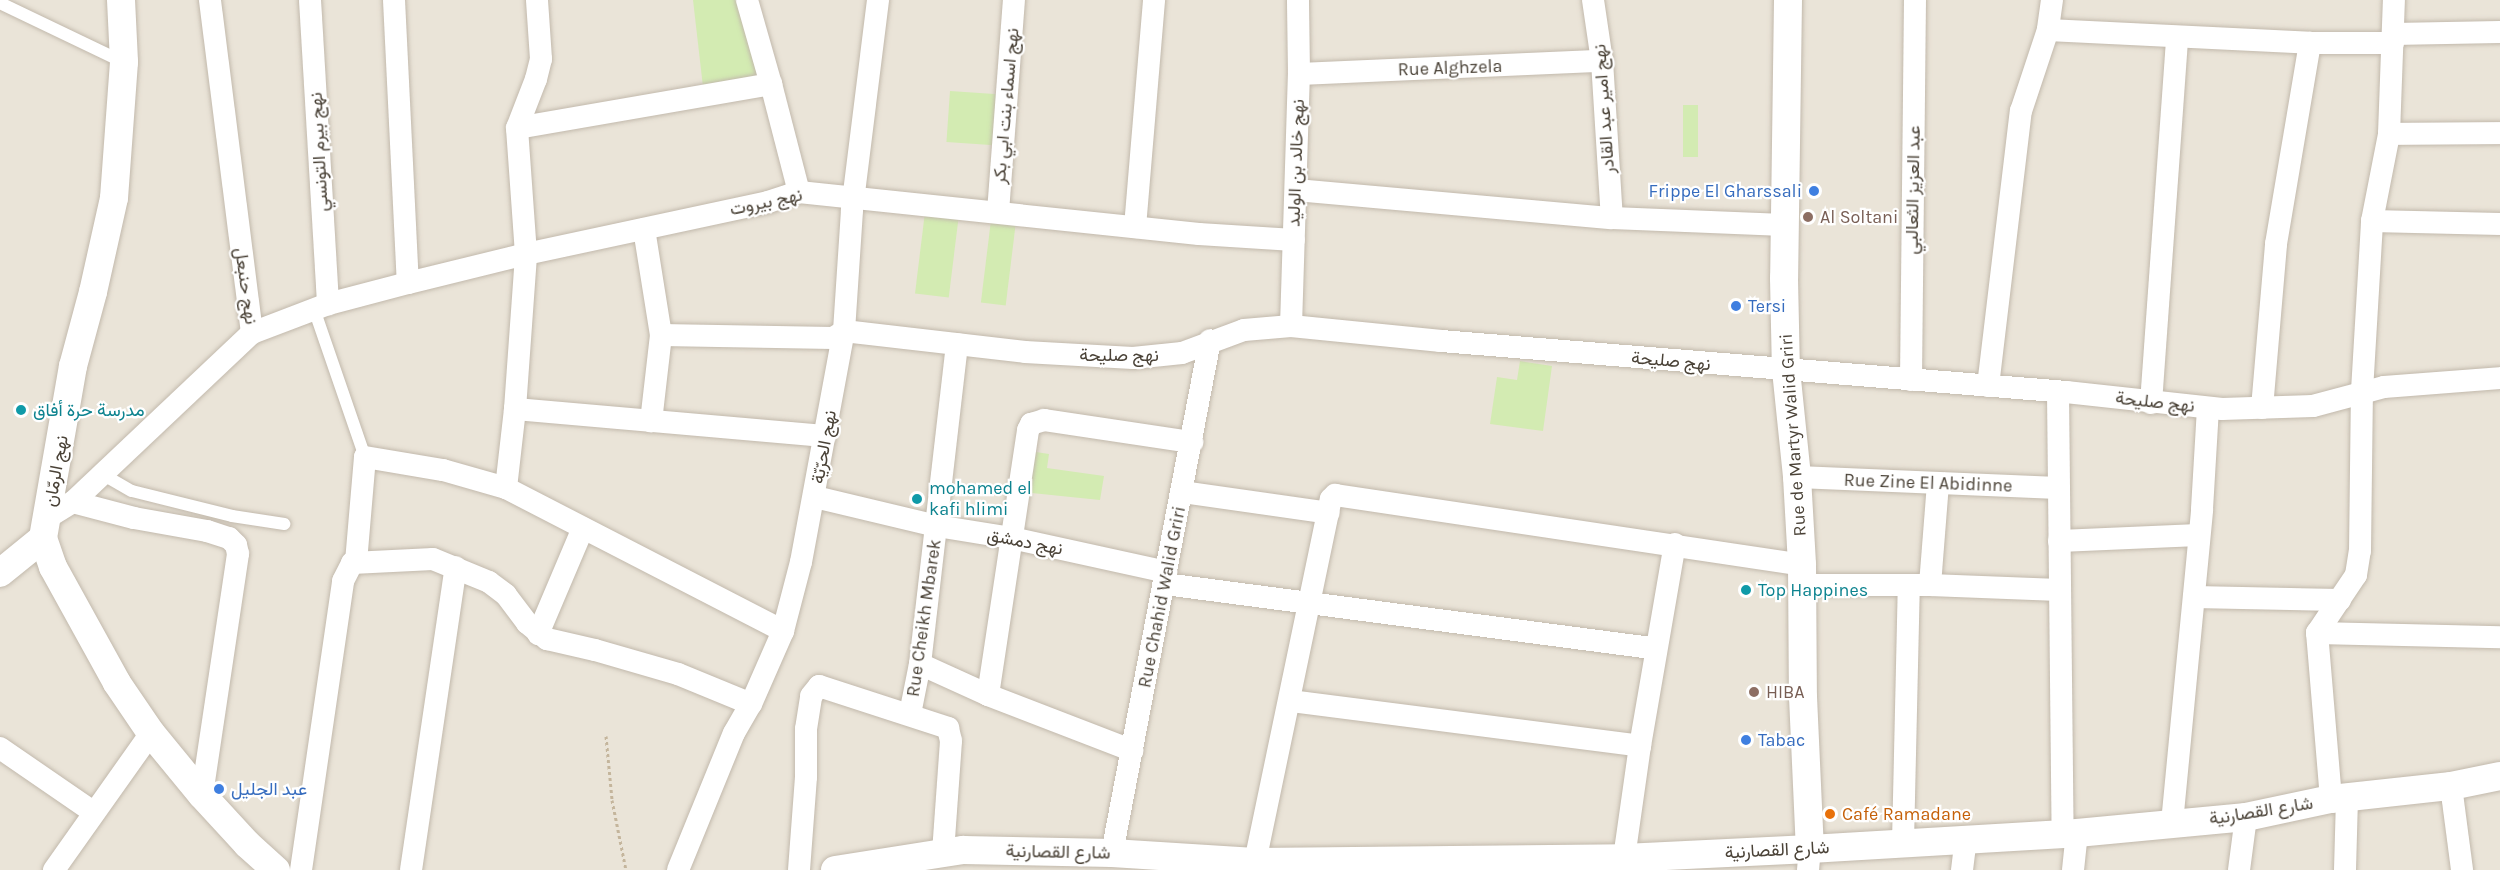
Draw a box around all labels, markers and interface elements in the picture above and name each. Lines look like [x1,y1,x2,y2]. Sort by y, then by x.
street label: نهج اسماء بنت ابي بكر [988,27,1024,185]
street label: نهج امير عبد القادر [1589,43,1619,175]
street label: Rue Alghzela [1397,55,1503,81]
street label: نهج بيرم التونسي [305,92,333,212]
street label: نهج خالد بن الوليد [1283,99,1309,227]
street label: عبد العزيز الثعالبي [1901,125,1925,255]
place label: Frippe El Gharssali [1649,180,1802,202]
street label: نهج بيروت [728,184,804,220]
marker: Frippe El Gharssali [1807,184,1821,198]
place label: Al Soltani [1820,206,1898,228]
marker: Al Soltani [1801,210,1815,224]
street label: نهج حنبعل [230,246,262,326]
place label: Tersi [1748,295,1786,317]
marker: Tersi [1729,299,1743,313]
street label: Rue de Martyr Walid Griri [1775,333,1811,537]
street label: نهج صليحة [1079,344,1159,366]
street label: نهج صليحة [1630,347,1712,375]
street label: نهج صليحة [2114,387,2196,417]
place label: مدرسة حرة أفاق [33,399,145,421]
marker: مدرسة حرة أفاق [14,403,28,417]
street label: نهج الحرّيّة [807,409,841,485]
street label: نهج الرمّان [39,434,73,508]
street label: Rue Zine El Abidinne [1843,469,2013,497]
place label: mohamed el kafi hlimi [929,478,1032,520]
marker: mohamed el kafi hlimi [910,492,924,506]
street label: Rue Chahid Walid Griri [1134,504,1190,690]
street label: نهج دمشق [985,524,1065,560]
street label: Rue Cheikh Mbarek [902,538,946,698]
place label: Top Happines [1758,579,1868,601]
marker: Top Happines [1739,583,1753,597]
place label: HIBA [1766,681,1805,703]
marker: HIBA [1747,685,1761,699]
place label: Tabac [1758,729,1805,751]
marker: Tabac [1739,733,1753,747]
place label: عبد الجليل [231,778,307,800]
marker: عبد الجليل [212,782,226,796]
street label: شارع القصارنية [2208,792,2314,830]
place label: Café Ramadane [1842,803,1971,825]
marker: Café Ramadane [1823,807,1837,821]
street label: شارع القصارنية [1724,836,1830,864]
street label: شارع القصارنية [1005,840,1111,864]

